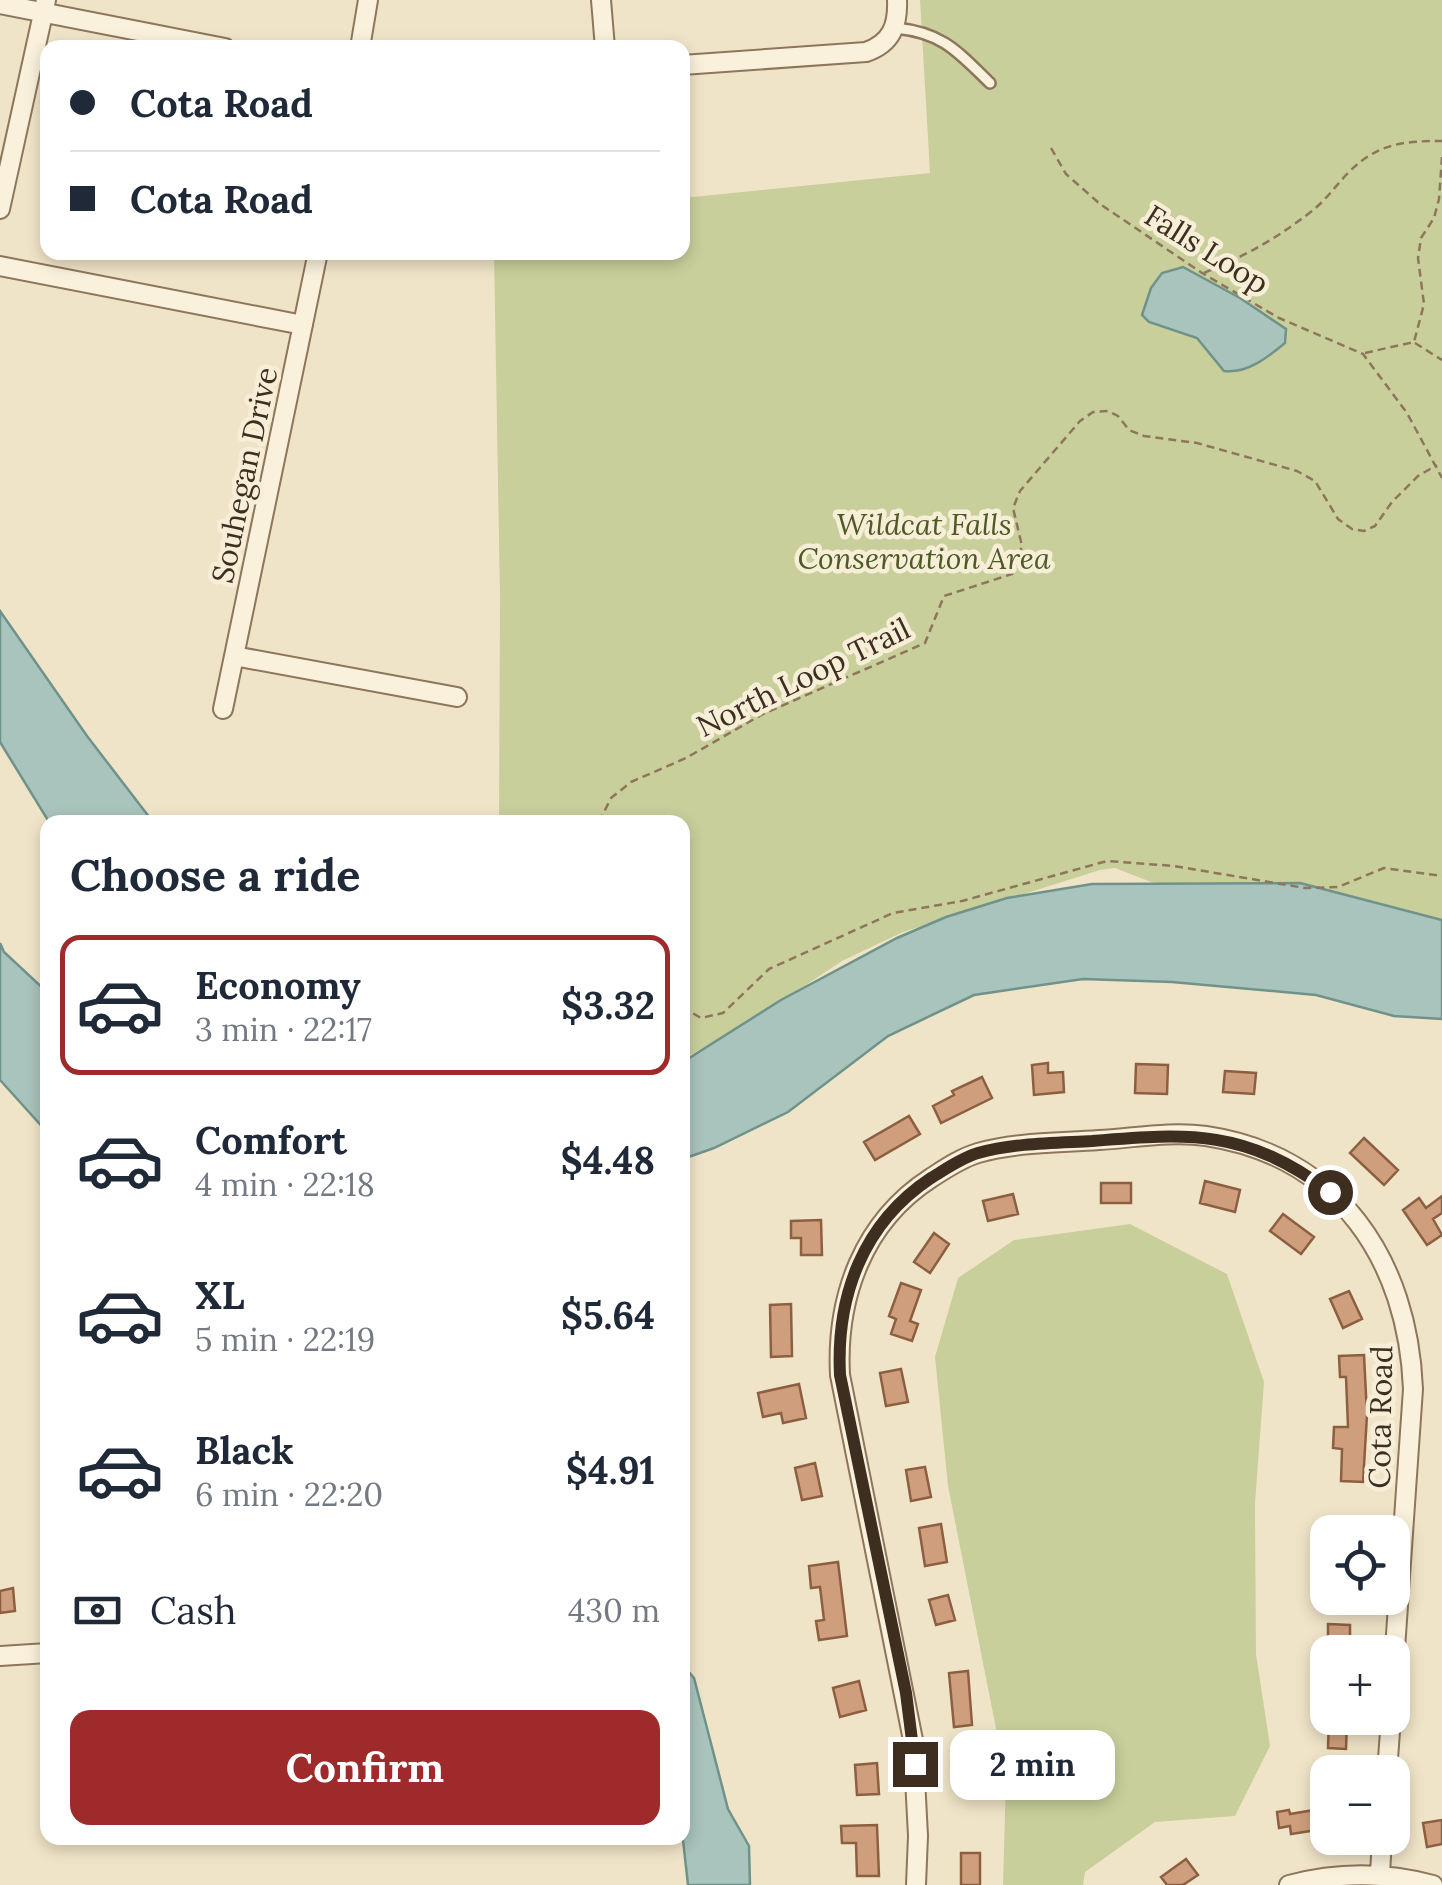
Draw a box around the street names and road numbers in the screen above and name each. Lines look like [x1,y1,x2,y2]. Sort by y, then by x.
street label: Falls Loop [1138,196,1276,302]
street label: Souhegan Drive [203,363,286,587]
street label: North Loop Trail [690,609,916,745]
street label: Cota Road [1360,1345,1400,1489]

